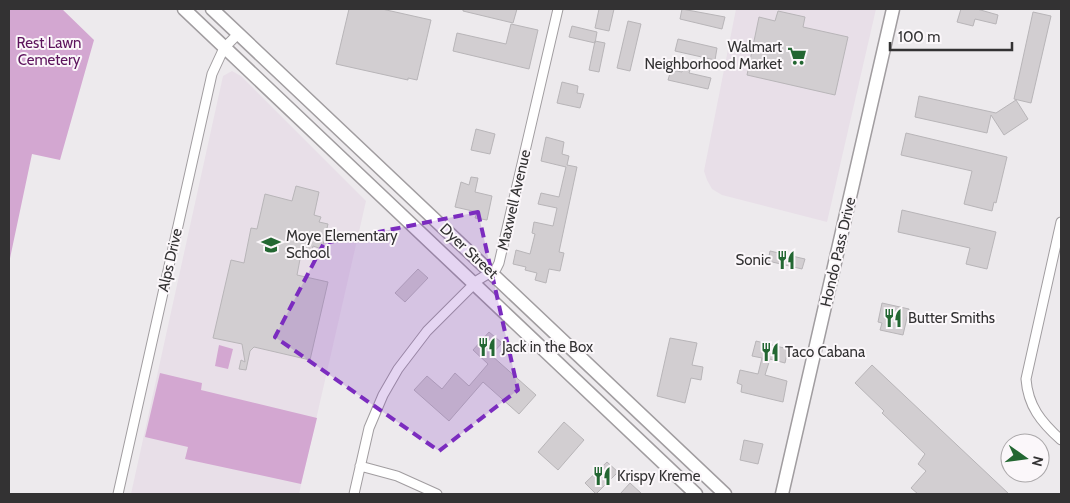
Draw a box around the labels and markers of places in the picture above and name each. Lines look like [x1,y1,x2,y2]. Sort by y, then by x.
place label: Walmart Neighborhood Market [644,38,782,73]
supermarket icon: Walmart Neighborhood Market [786,45,808,67]
place label: Moye Elementary School [286,227,398,262]
school or university icon: Moye Elementary School [260,234,282,256]
restaurant icon: Sonic [775,249,797,271]
place label: Sonic [736,251,771,269]
restaurant icon: Butter Smiths [882,307,904,329]
place label: Butter Smiths [908,309,995,327]
restaurant icon: Jack in the Box [476,336,498,358]
place label: Jack in the Box [501,338,593,356]
restaurant icon: Taco Cabana [759,341,781,363]
place label: Taco Cabana [785,343,866,361]
restaurant icon: Krispy Kreme [591,465,613,487]
place label: Krispy Kreme [617,467,701,485]

